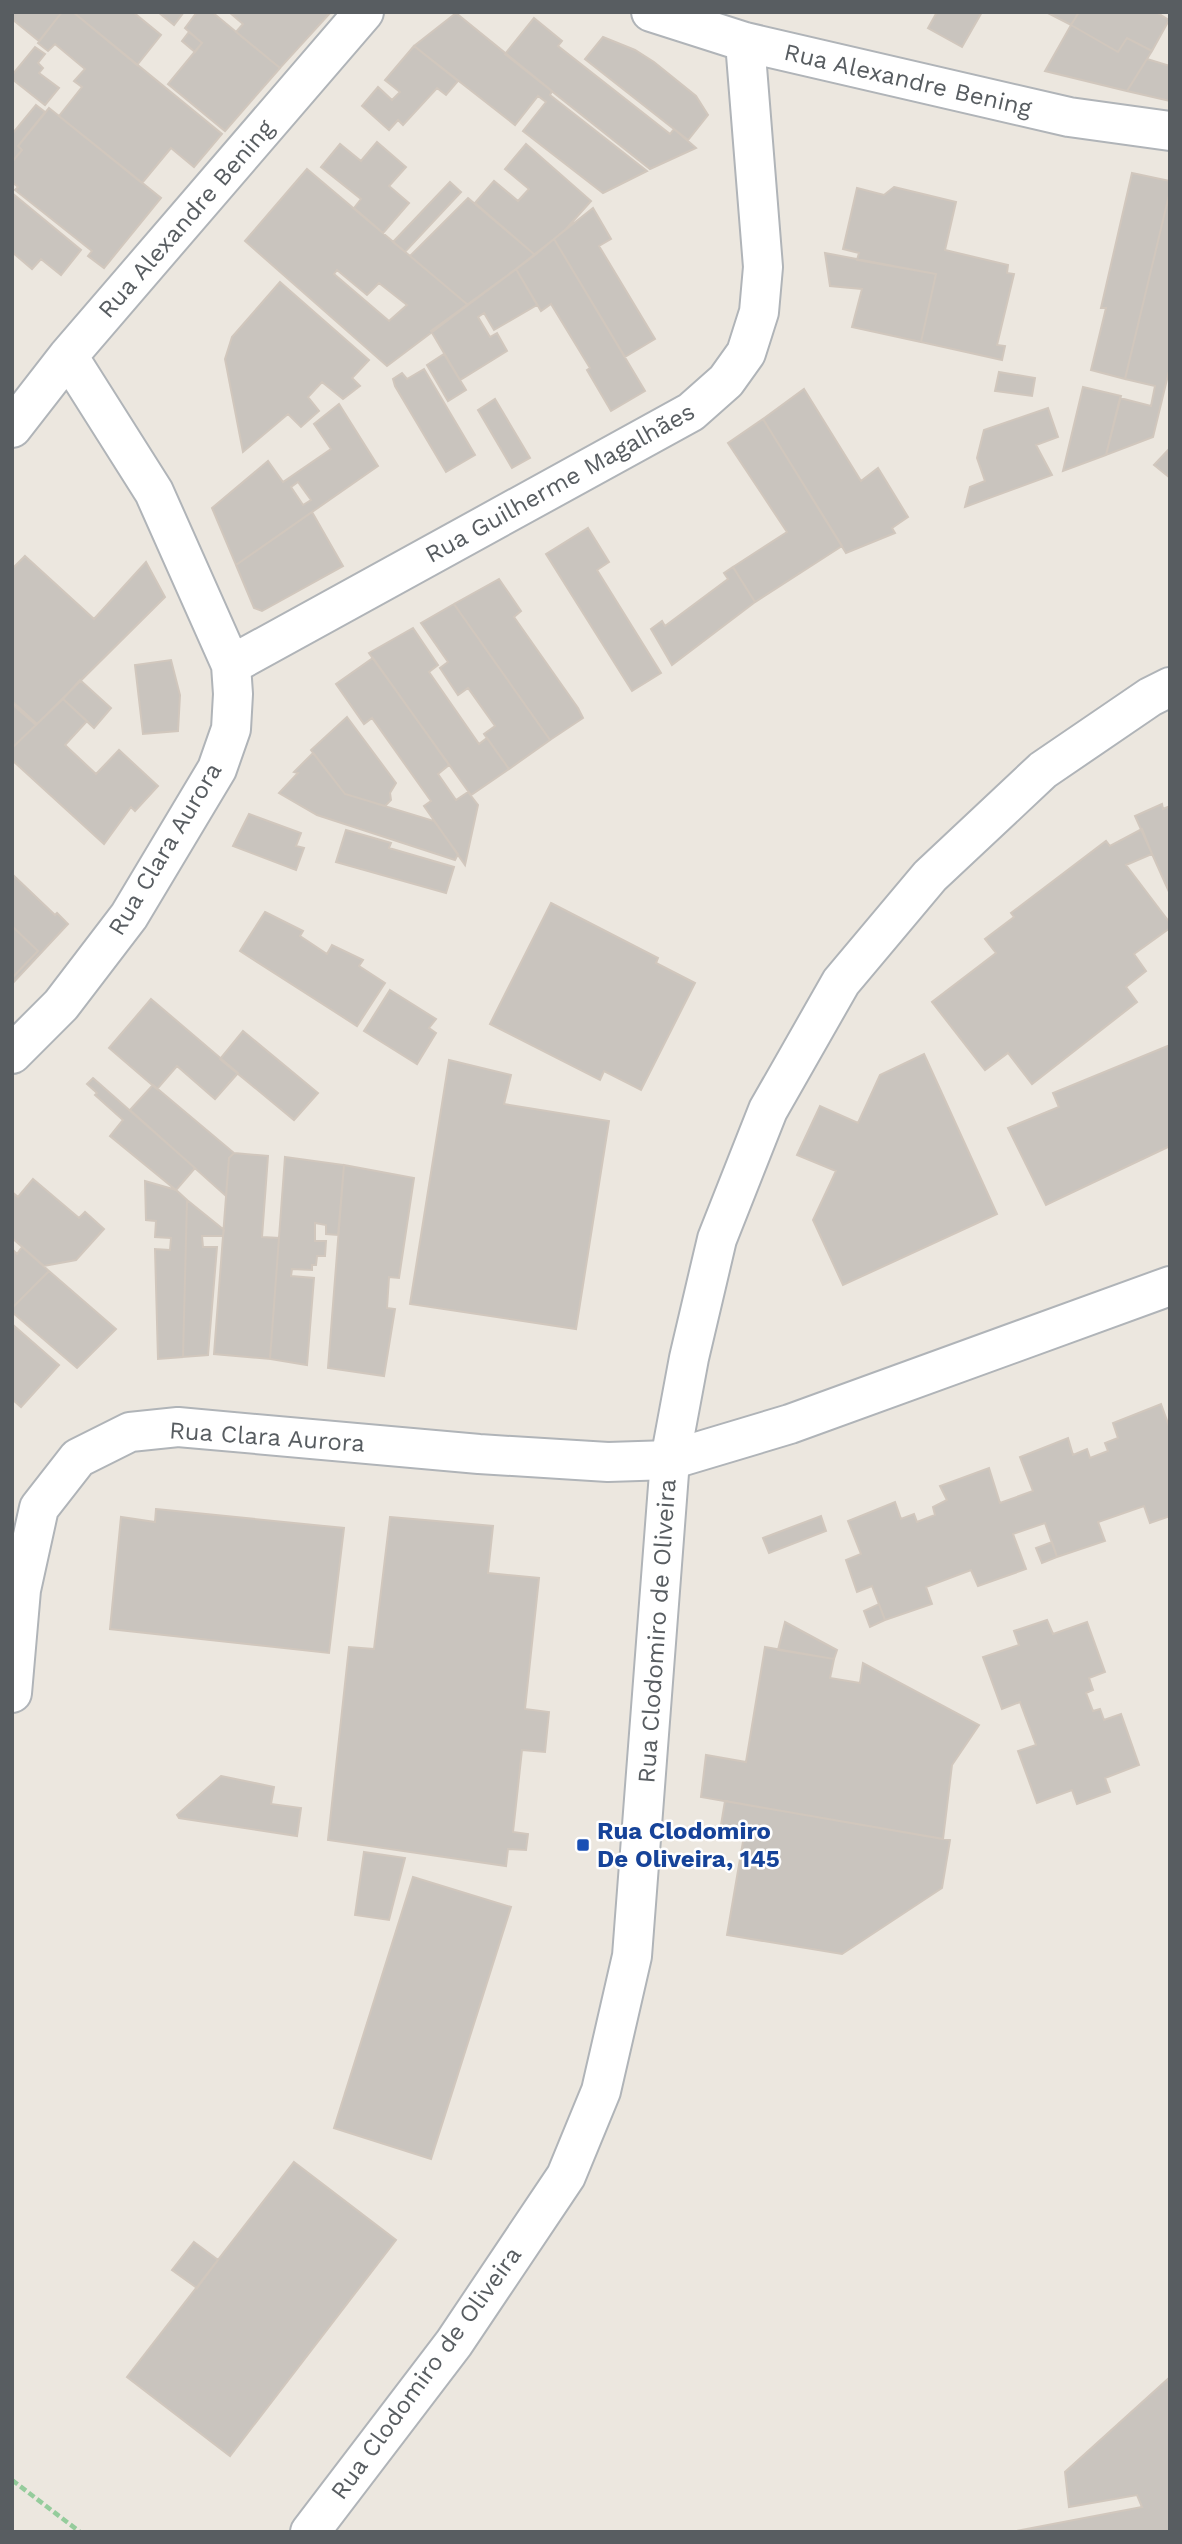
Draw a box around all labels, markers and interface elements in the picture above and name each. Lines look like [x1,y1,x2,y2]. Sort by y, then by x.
street label: Rua Alexandre Bening [782,38,1035,122]
street label: Rua Alexandre Bening [92,114,280,324]
street label: Rua Guilherme Magalhães [420,397,700,569]
street label: Rua Clara Aurora [102,758,228,940]
street label: Rua Clara Aurora [168,1416,366,1458]
street label: Rua Clodomiro de Oliveira [632,1478,682,1784]
place label: Rua Clodomiro De Oliveira, 145 [597,1817,780,1873]
marker: Rua Clodomiro De Oliveira, 145 [575,1837,591,1853]
street label: Rua Clodomiro de Oliveira [325,2241,527,2505]

